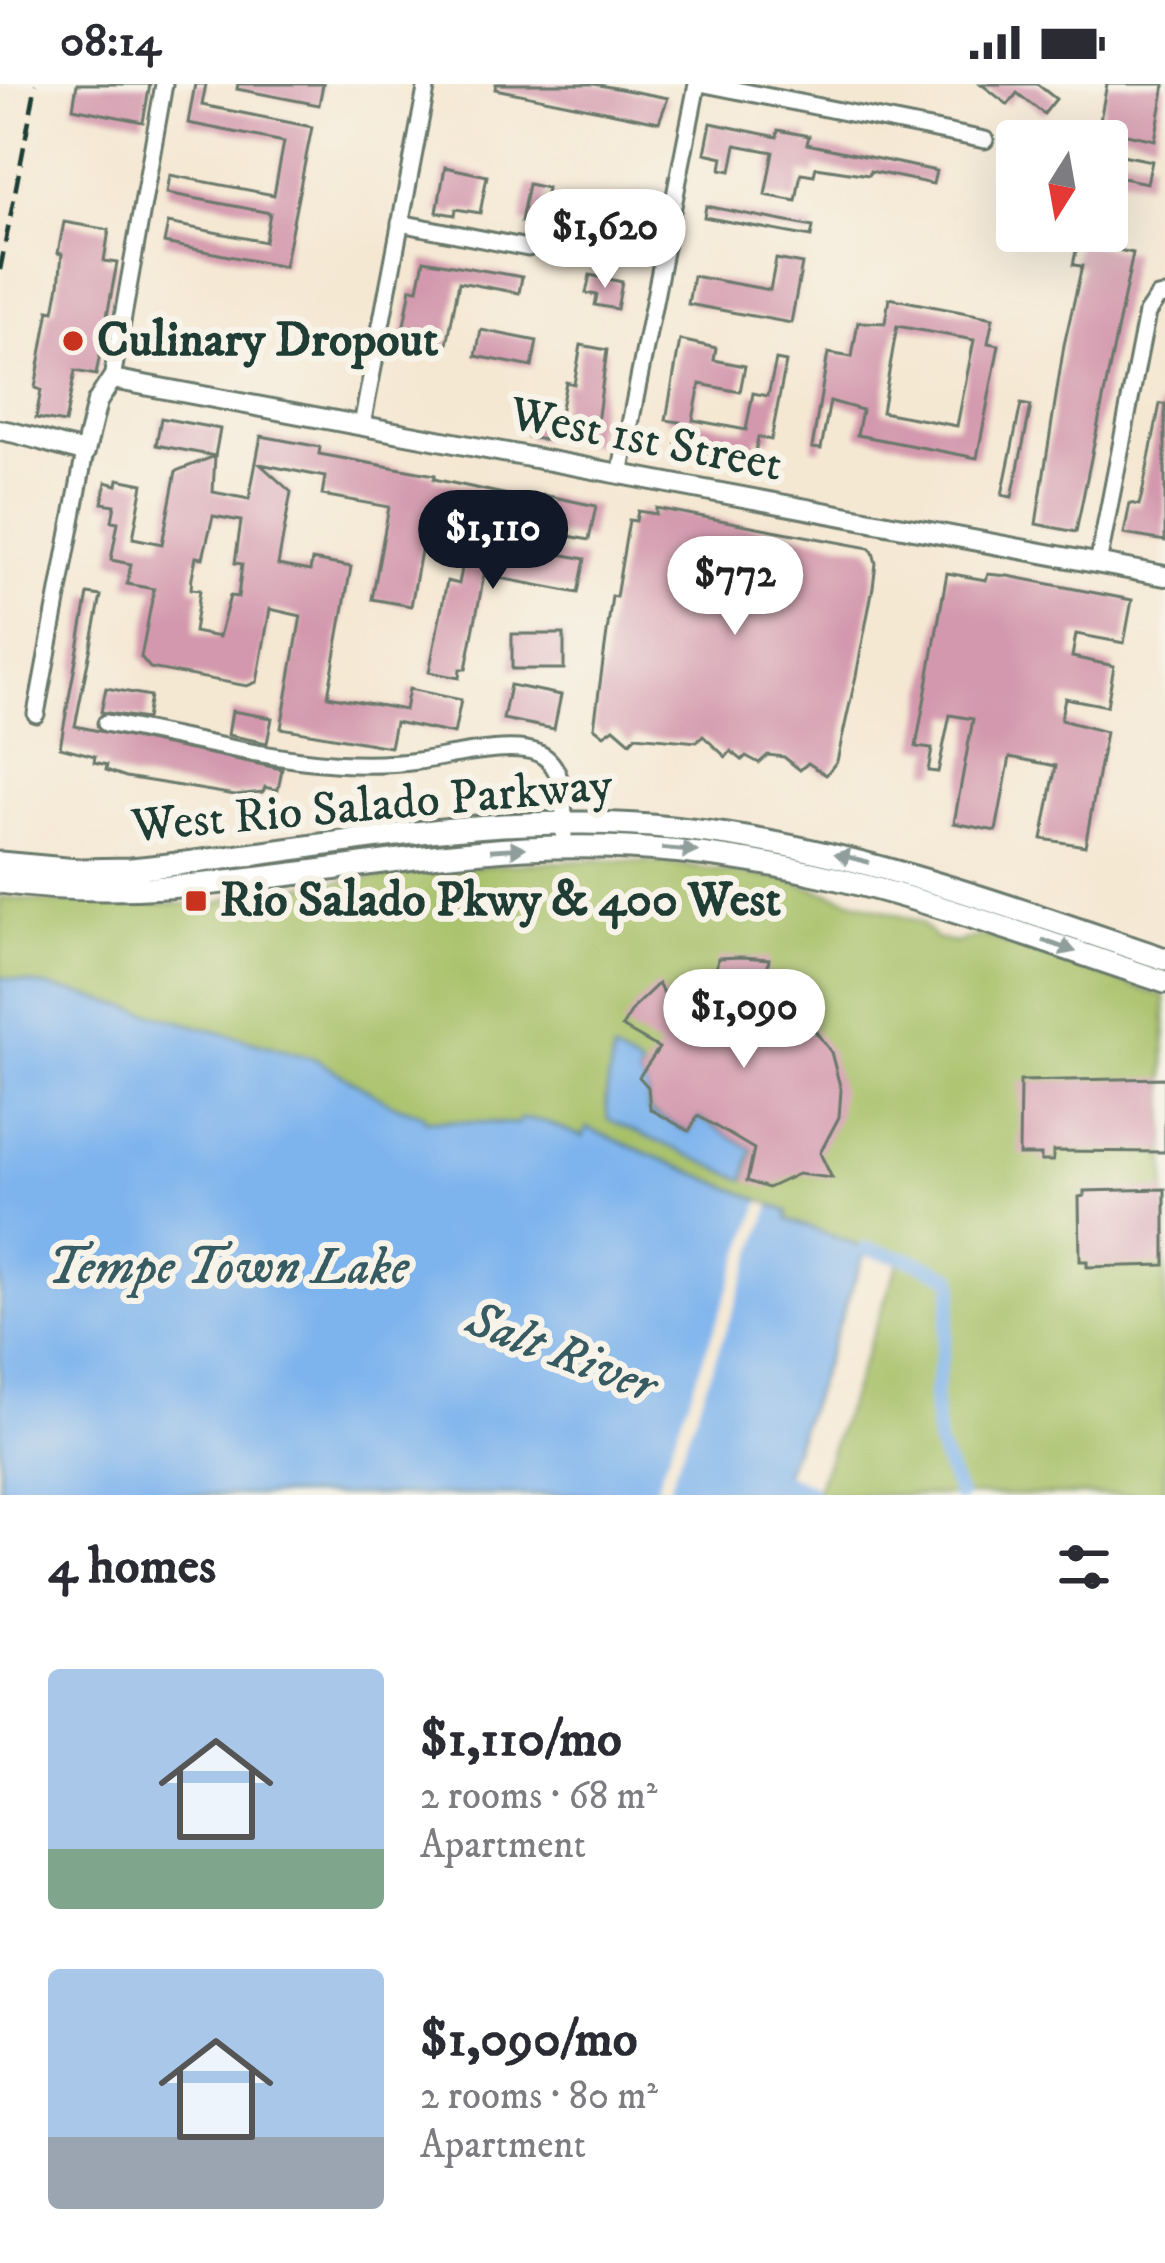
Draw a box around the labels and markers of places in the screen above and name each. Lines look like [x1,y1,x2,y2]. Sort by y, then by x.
pin: $1,620 [507,189,703,291]
place label: Culinary Dropout [97,311,439,371]
marker: Culinary Dropout [60,328,86,354]
pin: $1,110 [395,490,591,592]
pin: $772 [664,536,806,638]
place label: Rio Salado Pkwy & 400 West [220,871,782,931]
marker: Rio Salado Pkwy & 400 West [183,888,209,914]
pin: $1,090 [646,969,842,1071]

